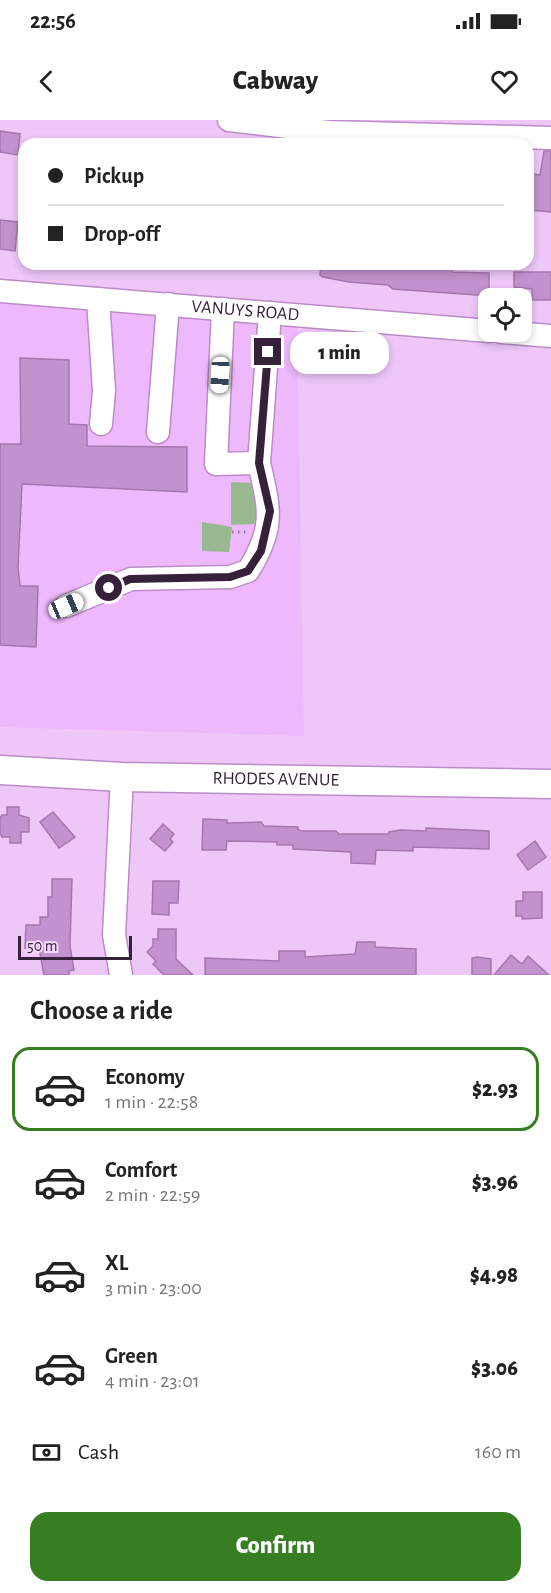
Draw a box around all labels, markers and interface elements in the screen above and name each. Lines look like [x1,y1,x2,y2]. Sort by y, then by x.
text: 22:56 [30,10,76,32]
icon: back [30,65,63,98]
icon: heart [488,65,521,98]
text: Cabway [233,67,318,94]
text: Pickup [84,165,144,187]
text: Drop-off [84,223,160,245]
map controls [478,288,532,342]
button: locate [478,288,532,342]
street label: VANUYS ROAD [191,298,300,324]
callout: 1 min [289,331,388,373]
route end [254,338,281,365]
text: 1 min [318,343,361,363]
car [210,357,230,393]
route start [95,574,122,601]
car [46,591,86,621]
street label: RHODES AVENUE [212,769,339,790]
scale bar [18,933,132,960]
text: 50 m [27,938,58,954]
text: Choose a ride [30,997,173,1024]
icon: car [33,1062,87,1116]
text: Economy [105,1066,185,1088]
text: $2.93 [472,1078,518,1100]
text: 1 min · 22:58 [105,1092,198,1112]
icon: car [33,1155,87,1209]
text: Comfort [105,1159,177,1181]
text: $3.96 [472,1171,518,1193]
text: 2 min · 22:59 [105,1185,200,1205]
icon: car [33,1248,87,1302]
text: XL [105,1252,128,1274]
text: $4.98 [470,1264,518,1286]
text: 3 min · 23:00 [105,1278,202,1298]
icon: car [33,1341,87,1395]
text: Green [105,1345,158,1367]
text: $3.06 [471,1357,518,1379]
text: 4 min · 23:01 [105,1371,200,1391]
icon: cash [30,1436,63,1469]
text: Cash [78,1441,119,1463]
text: 160 m [475,1442,521,1462]
button: Confirm [30,1512,521,1581]

